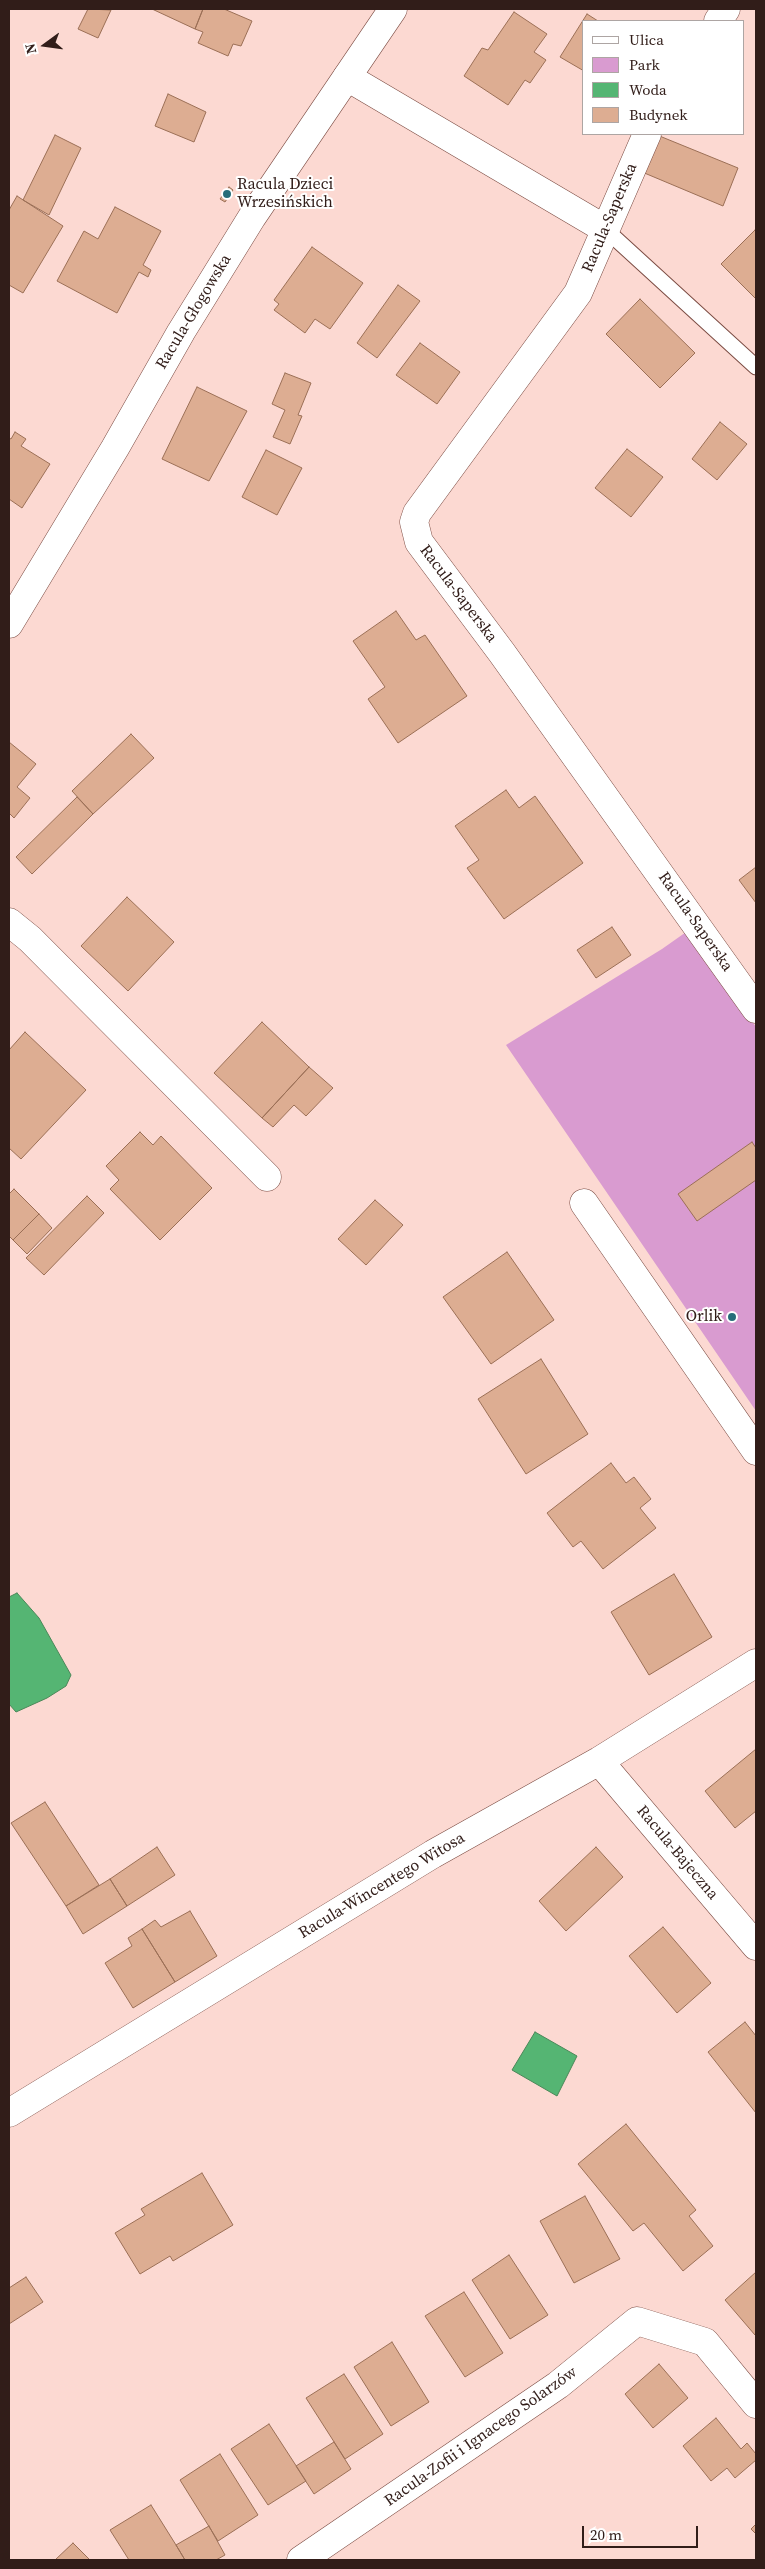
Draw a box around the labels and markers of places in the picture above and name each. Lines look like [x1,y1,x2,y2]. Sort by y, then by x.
place label: Racula Dzieci Wrzesińskich [237,175,333,213]
marker: Racula Dzieci Wrzesińskich [221,188,233,200]
place label: Orlik [686,1307,722,1327]
marker: Orlik [726,1311,738,1323]

